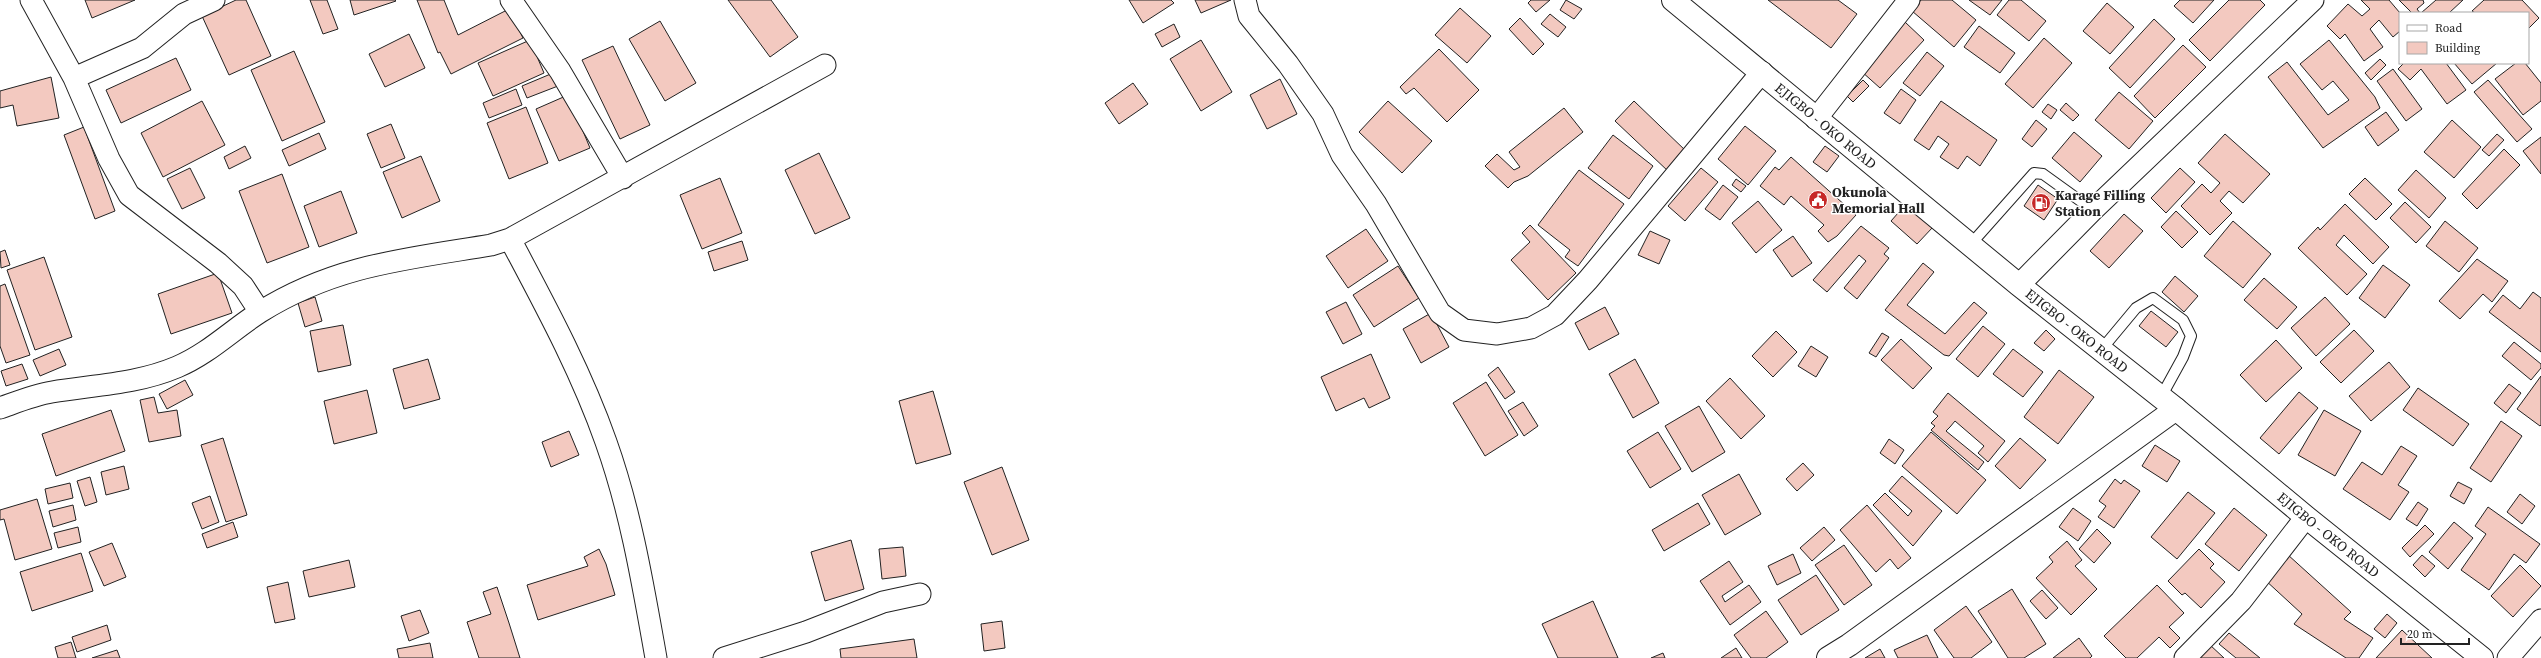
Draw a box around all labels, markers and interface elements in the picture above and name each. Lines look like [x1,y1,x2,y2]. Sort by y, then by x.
legend [2399,12,2529,64]
text: Road [2435,20,2462,36]
text: Building [2435,40,2480,56]
street label: EJIGBO - OKO ROAD [1771,78,1881,174]
place label: Okunola Memorial Hall [1832,182,1925,218]
place label: Karage Filling Station [2055,185,2145,221]
public building icon: Okunola Memorial Hall [1807,189,1829,211]
fuel station icon: Karage Filling Station [2030,192,2052,214]
street label: EJIGBO - OKO ROAD [2021,284,2133,378]
street label: EJIGBO - OKO ROAD [2273,487,2384,582]
scale bar [2401,620,2469,646]
text: 20 m [2407,626,2433,642]

